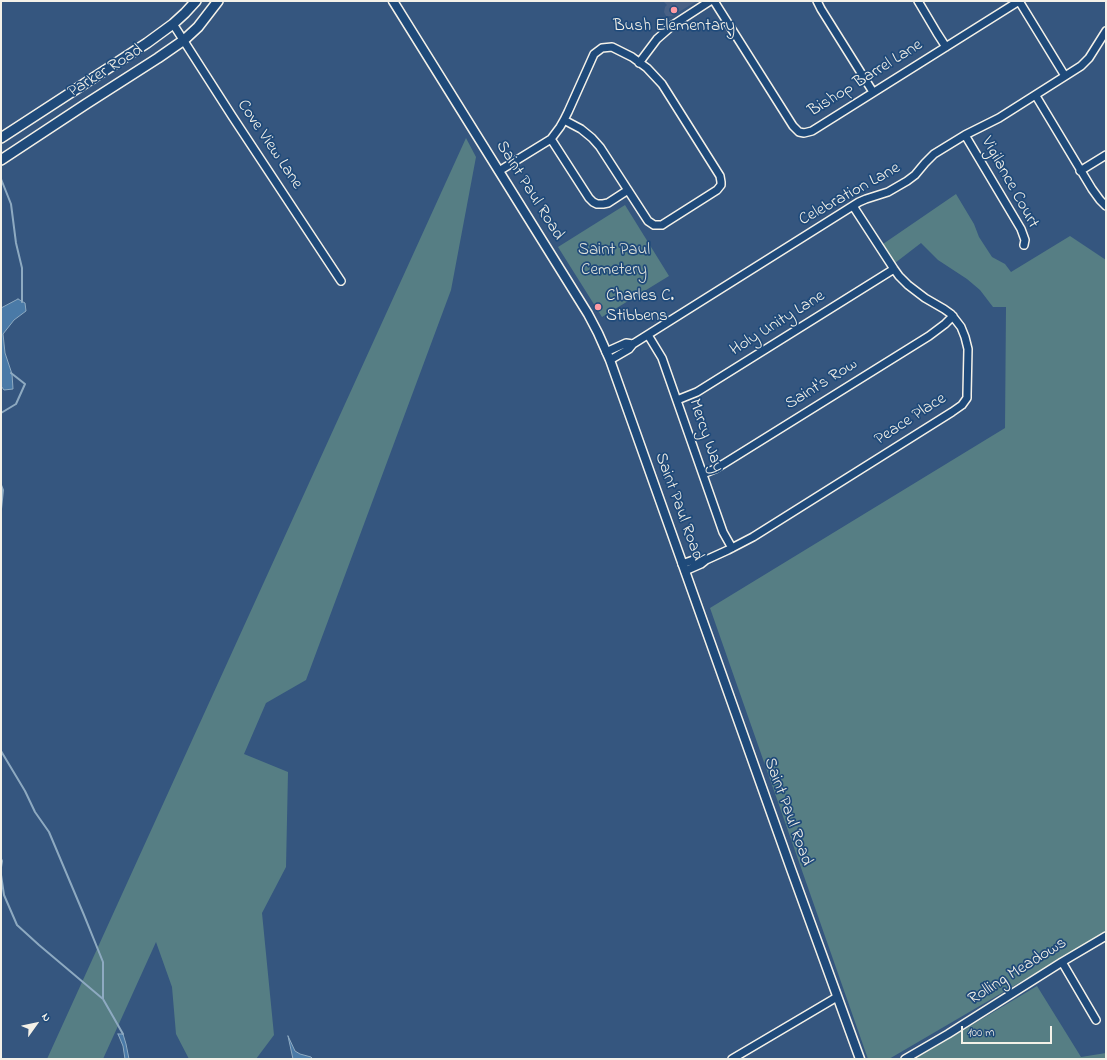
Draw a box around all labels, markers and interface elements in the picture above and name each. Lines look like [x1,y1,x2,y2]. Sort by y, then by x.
marker: Bush Elementary [669,5,679,15]
place label: Bush Elementary [613,17,735,37]
street label: Bishop Barrel Lane [805,36,927,122]
street label: Parker Road [65,41,147,103]
street label: Cove View Lane [232,96,306,194]
street label: Vigilance Court [976,134,1042,232]
street label: Saint Paul Road [490,138,568,244]
street label: Celebration Lane [796,159,904,231]
park label: Saint Paul Cemetery [578,241,650,281]
place label: Charles C. Stibbens [606,287,674,327]
street label: Holy Unity Lane [727,287,829,361]
marker: Charles C. Stibbens [593,302,603,312]
street label: Saint's Row [782,355,862,415]
street label: Peace Place [871,389,951,451]
street label: Mercy Way [683,397,727,475]
street label: Saint Paul Road [649,450,707,564]
street label: Saint Paul Road [758,755,816,869]
street label: Rolling Meadows [965,934,1071,1010]
north arrow [16,1004,56,1044]
text: N [37,1010,55,1025]
scale bar [963,1018,1054,1044]
text: 100 m [968,1024,995,1042]

